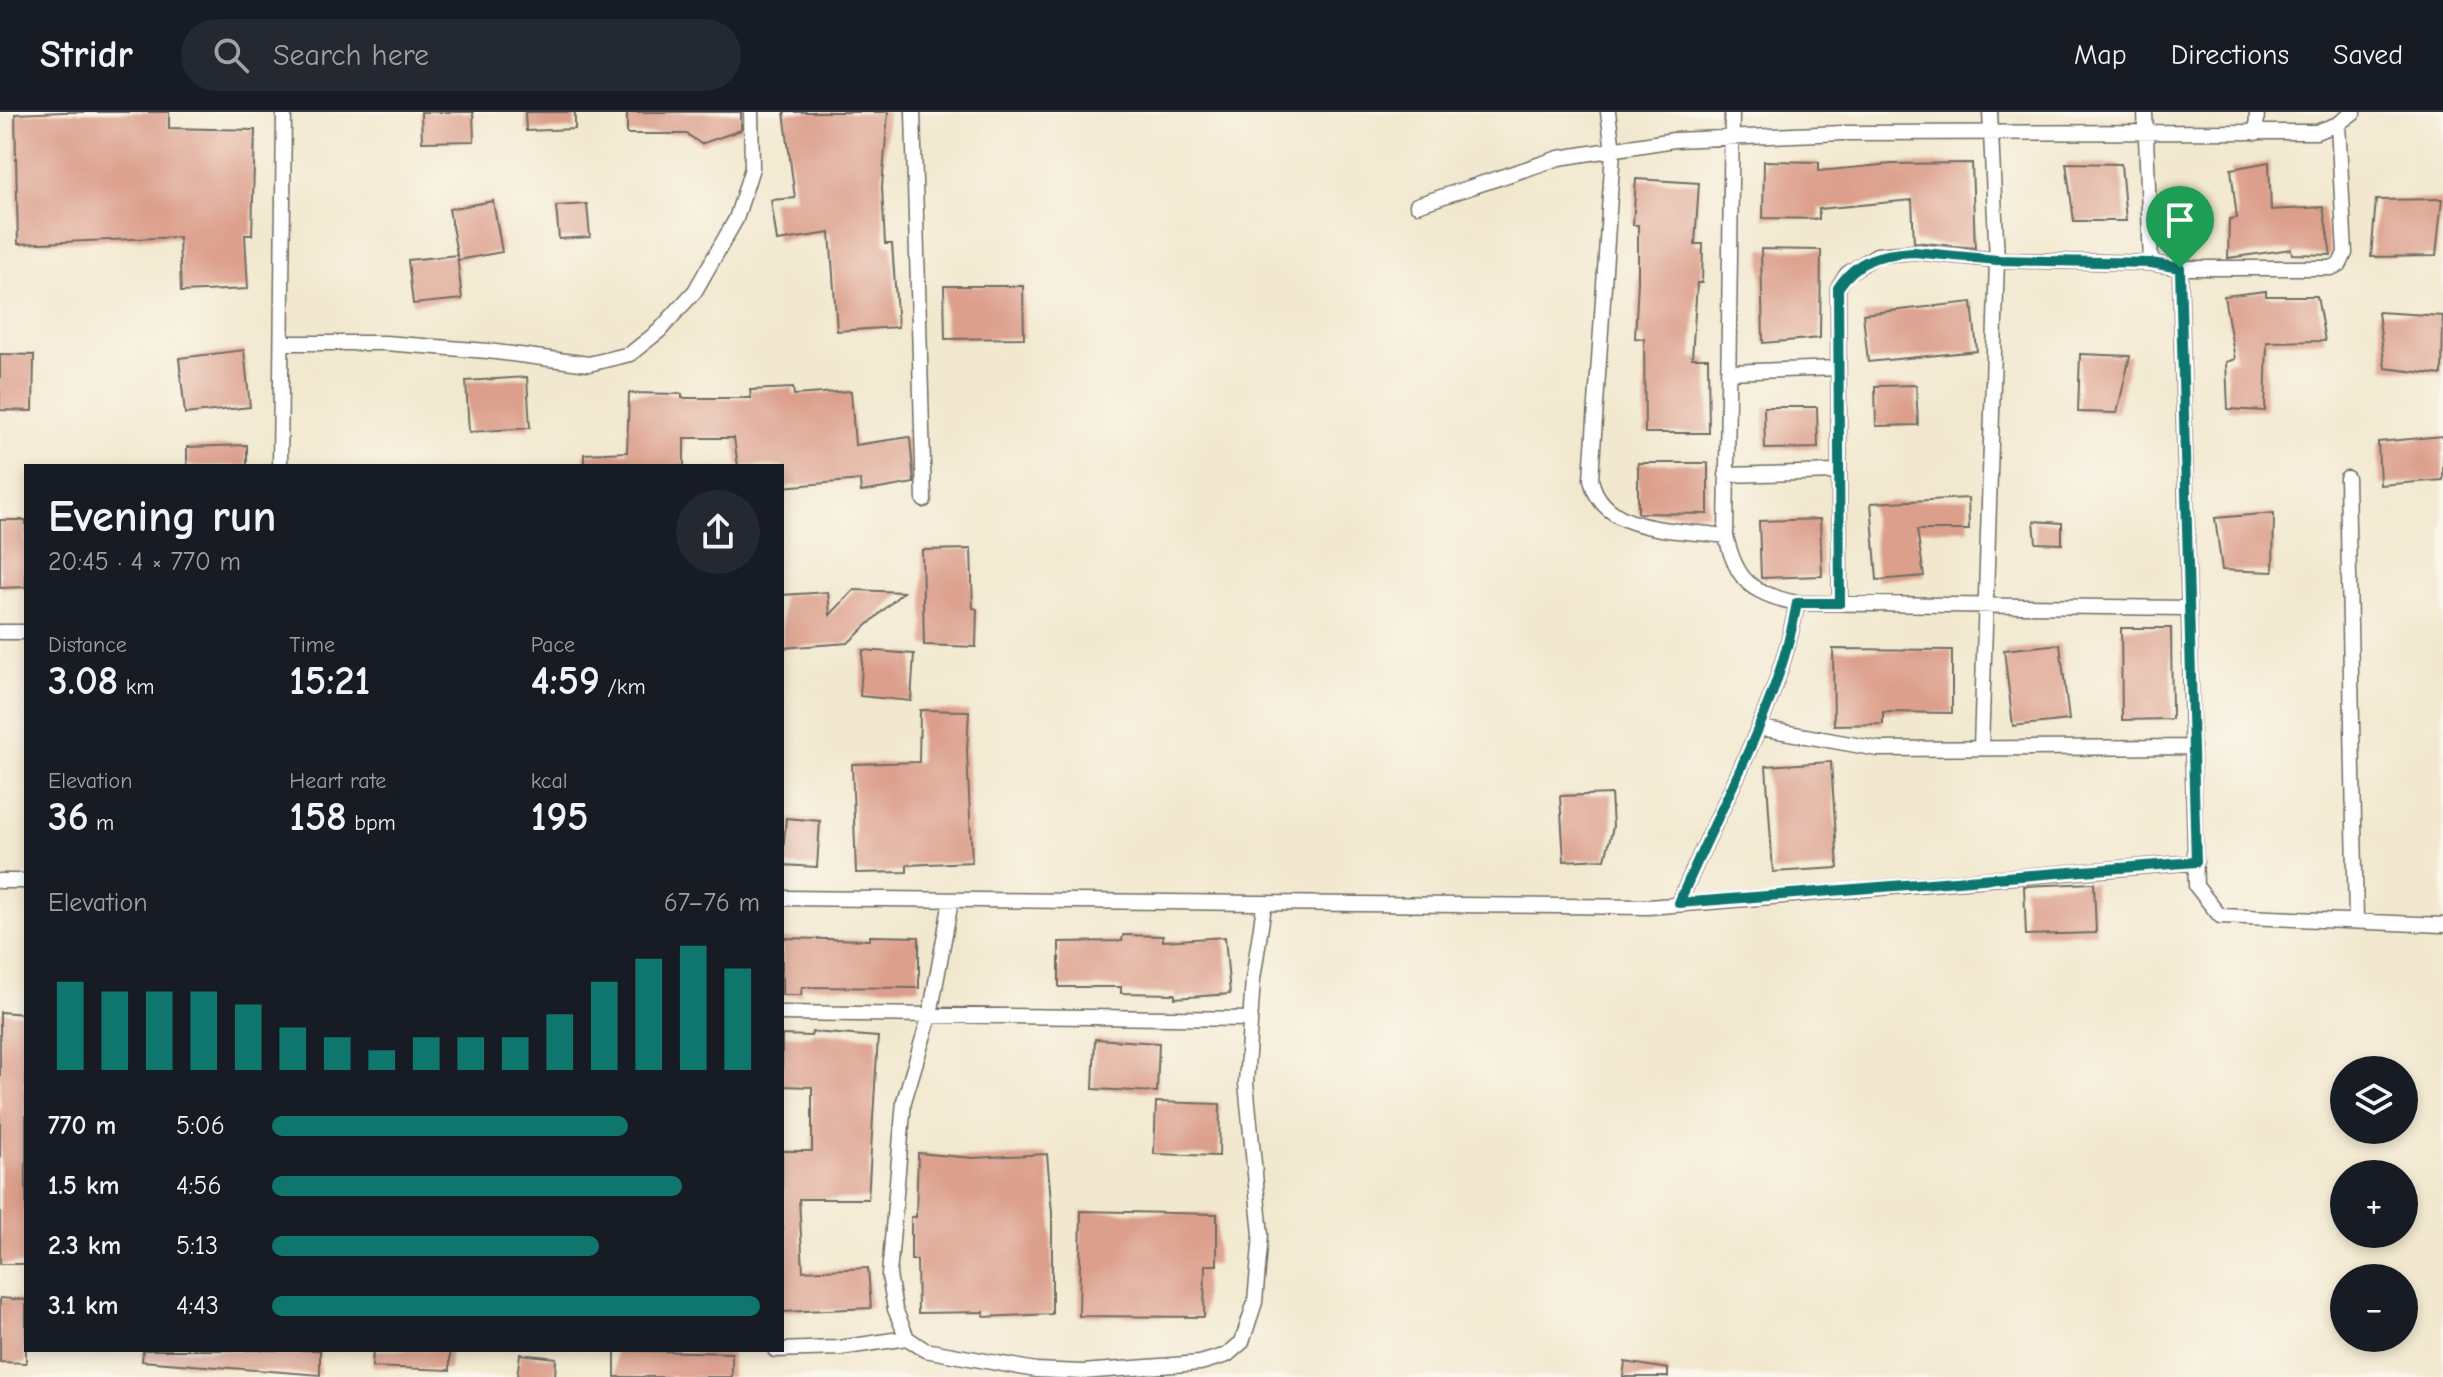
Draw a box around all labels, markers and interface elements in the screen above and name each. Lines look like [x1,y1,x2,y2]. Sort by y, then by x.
search box [181,19,741,91]
text: Stridr [40,33,133,77]
icon: search [209,33,253,77]
text: Search here [273,38,429,73]
text: Map [2074,39,2127,71]
text: Directions [2171,39,2289,71]
text: Saved [2333,39,2403,71]
pin [2146,186,2214,268]
icon: arrive [2158,198,2202,242]
button: share [676,490,760,574]
text: Evening run [48,491,276,542]
text: 20:45 · 4 × 770 m [48,547,241,577]
text: Distance [48,632,127,658]
text: Time [289,632,335,658]
text: Pace [531,632,575,658]
text: 3.08 [48,658,118,704]
text: 15:21 [289,658,370,704]
text: 4:59 [531,658,600,704]
text: km [118,674,155,700]
text: /km [600,674,646,700]
text: Elevation [48,768,132,794]
text: Heart rate [289,768,386,794]
text: kcal [531,768,568,794]
text: 36 [48,794,89,840]
text: 158 [289,794,347,840]
text: 195 [531,794,589,840]
text: m [89,810,114,836]
text: bpm [347,810,396,836]
text: Elevation [48,888,148,918]
text: 67–76 m [664,888,760,918]
map controls [2330,1056,2418,1352]
button: layers [2330,1056,2418,1144]
text: 770 m [48,1111,116,1141]
text: 5:06 [176,1111,225,1141]
button: + [2330,1160,2418,1248]
text: 1.5 km [48,1171,119,1201]
text: 4:56 [176,1171,221,1201]
text: 2.3 km [48,1231,121,1261]
text: 5:13 [176,1231,218,1261]
button: − [2330,1264,2418,1352]
text: 3.1 km [48,1291,118,1321]
text: 4:43 [176,1291,219,1321]

